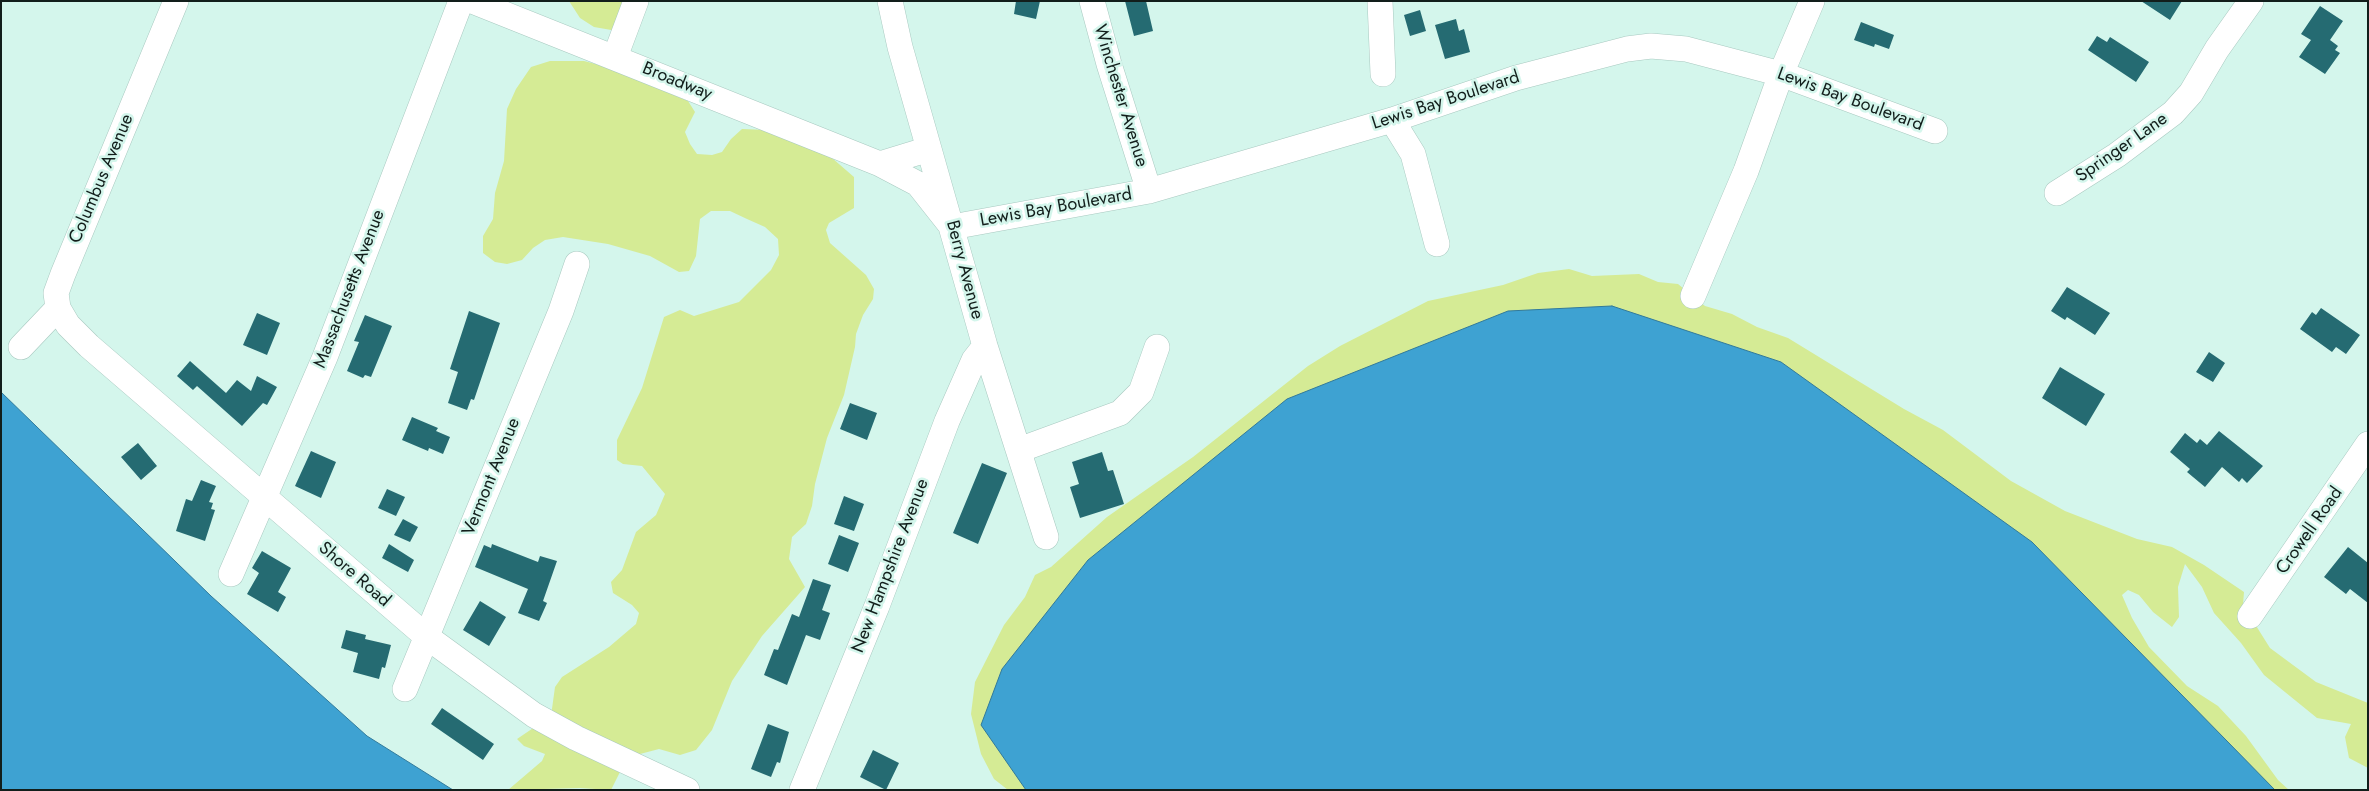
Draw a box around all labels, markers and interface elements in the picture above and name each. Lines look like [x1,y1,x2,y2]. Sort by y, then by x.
street label: Winchester Avenue [1088,22,1152,170]
street label: Broadway [639,58,715,106]
street label: Lewis Bay Boulevard [1774,64,1926,136]
street label: Lewis Bay Boulevard [1369,67,1523,135]
street label: Springer Lane [2072,108,2172,188]
street label: Columbus Avenue [65,111,139,247]
street label: Lewis Bay Boulevard [978,184,1134,232]
street label: Massachusetts Avenue [310,207,390,371]
street label: Berry Avenue [940,218,988,322]
street label: Vermont Avenue [459,415,525,539]
street label: New Hampshire Avenue [848,476,934,656]
street label: Crowell Road [2272,483,2348,579]
street label: Shore Road [314,538,394,612]

